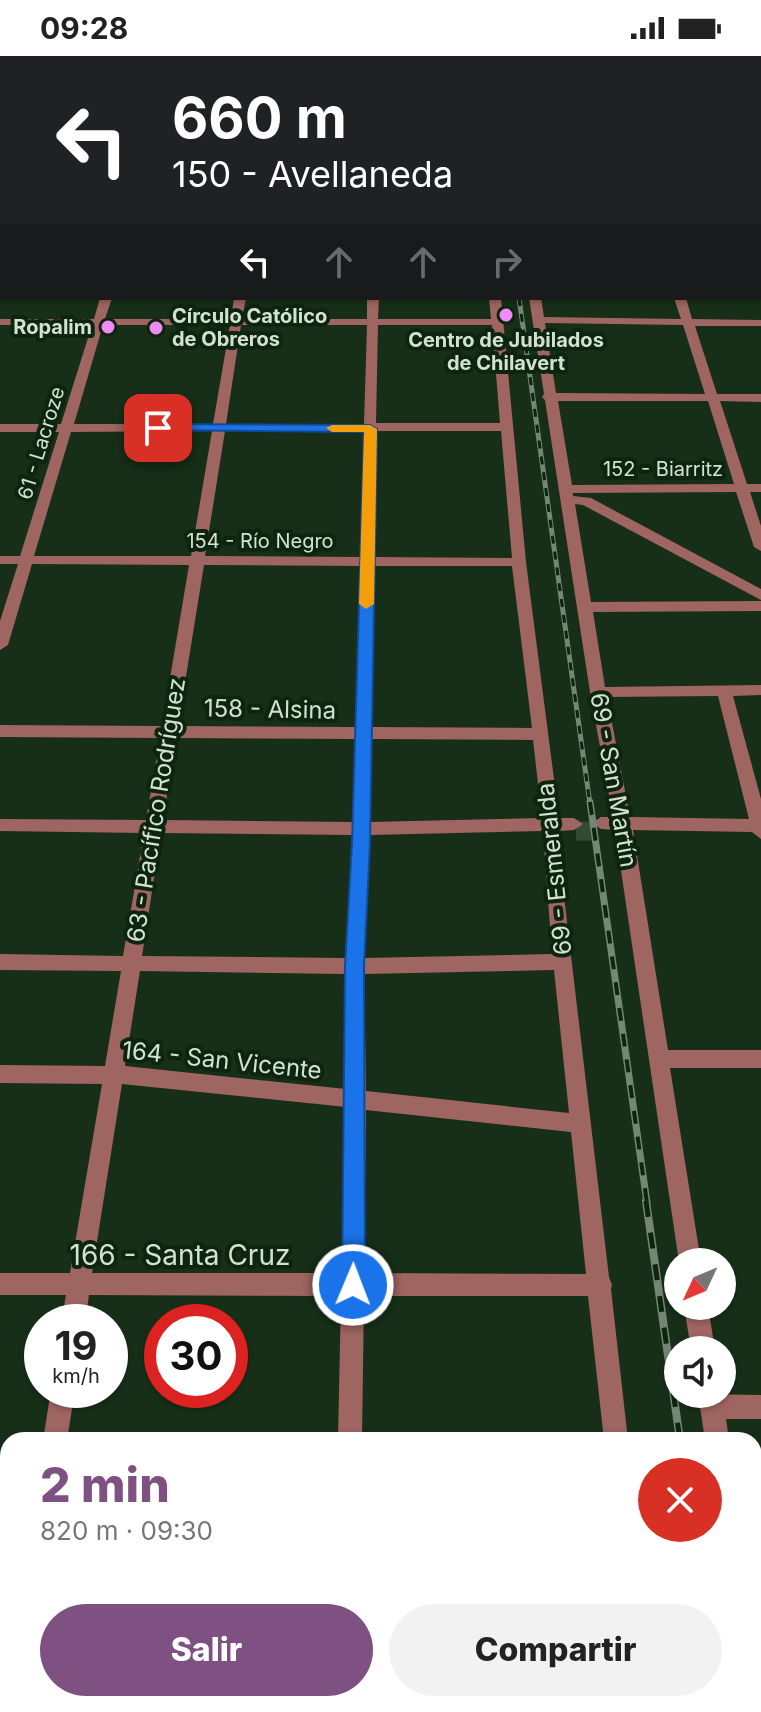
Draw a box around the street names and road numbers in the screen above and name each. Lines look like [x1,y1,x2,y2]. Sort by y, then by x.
street label: 61 - Lacroze [13,384,69,502]
street label: 152 - Biarritz [603,457,723,481]
street label: 154 - Río Negro [186,529,334,553]
street label: 63 - Pacífico Rodríguez [121,676,191,944]
street label: 69 - San Martín [584,691,644,869]
street label: 158 - Alsina [204,693,336,725]
street label: 69 - Esmeralda [531,781,577,957]
street label: 164 - San Vicente [121,1035,323,1085]
street label: 166 - Santa Cruz [70,1238,290,1272]

